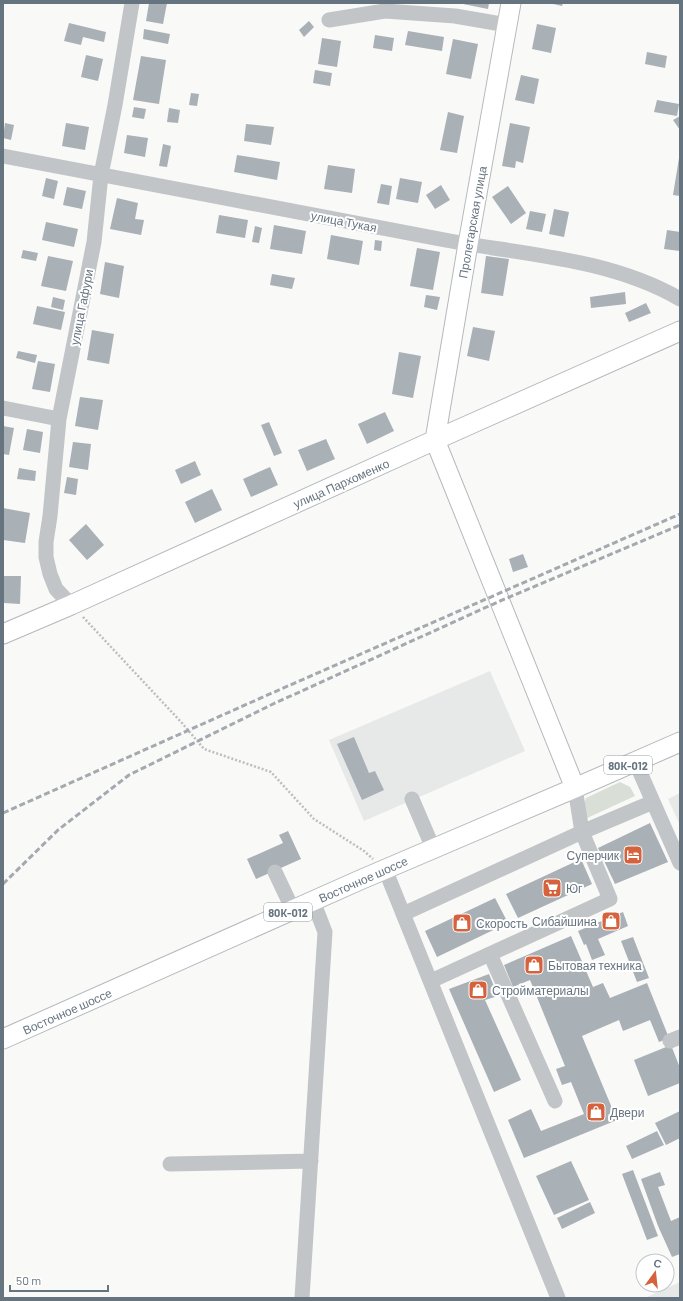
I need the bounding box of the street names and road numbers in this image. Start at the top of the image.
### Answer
street label: Пролетарская улица [455,164,490,279]
street label: улица Тукая [310,208,378,235]
street label: улица Гафури [67,268,96,346]
street label: улица Пархоменко [291,455,392,511]
road number: 80К-012 [604,756,652,774]
street label: Восточное шоссе [316,853,410,905]
road number: 80К-012 [264,903,312,921]
street label: Восточное шоссе [20,985,114,1037]

